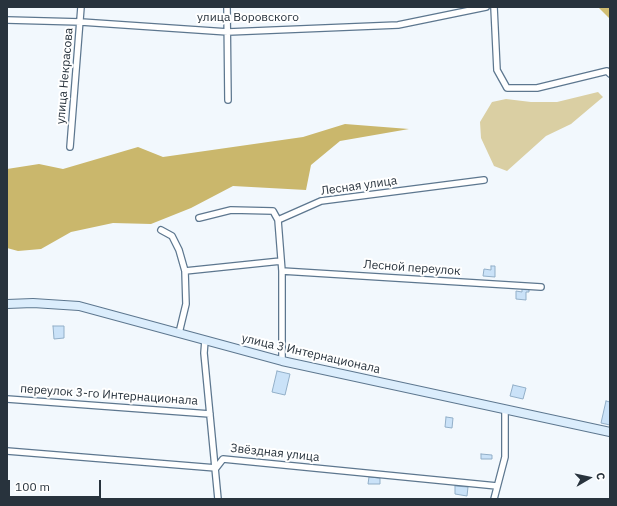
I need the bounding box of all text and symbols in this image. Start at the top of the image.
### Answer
street label: улица Воровского [197,11,299,25]
street label: улица Некрасова [54,27,76,125]
street label: Лесная улица [320,174,398,198]
street label: Лесной переулок [363,257,461,279]
street label: улица 3 Интернационала [240,331,382,377]
street label: переулок 3-го Интернационала [20,382,198,408]
street label: Звёздная улица [230,441,320,465]
north arrow [569,458,609,498]
text: С [593,471,608,481]
scale bar [10,472,103,498]
text: 100 m [15,479,50,494]

